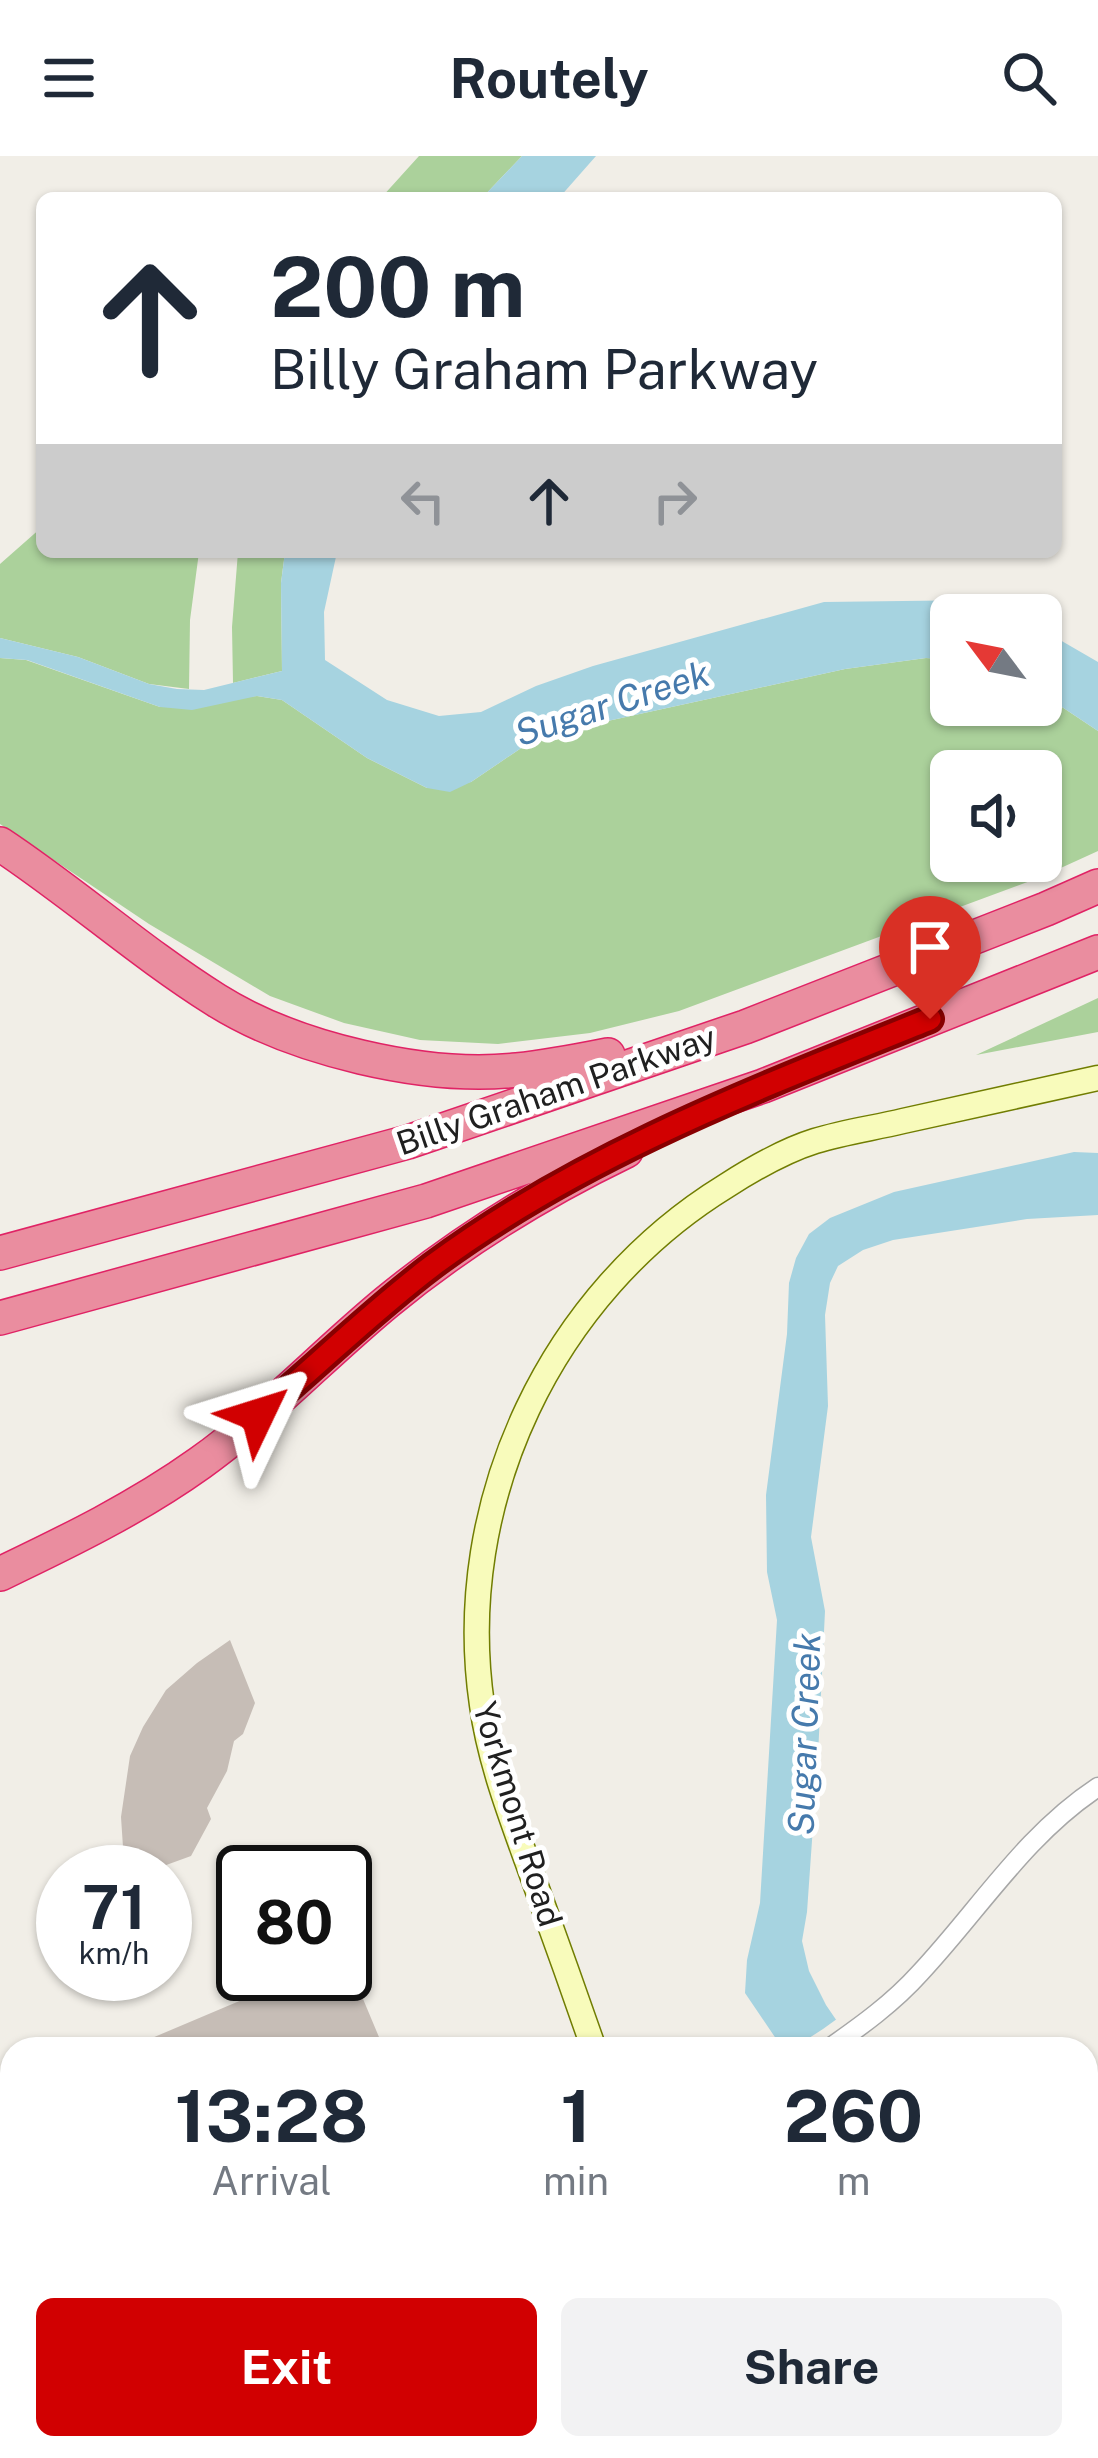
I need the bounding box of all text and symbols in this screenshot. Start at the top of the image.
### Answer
icon: menu [36,45,102,111]
icon: search [996,45,1062,111]
text: Routely [449,47,649,110]
text: 200 m [270,237,526,336]
icon: ahead [72,240,228,396]
text: Billy Graham Parkway [270,338,818,401]
icon: left [390,468,456,534]
icon: ahead [516,468,582,534]
icon: right [642,468,708,534]
north arrow [930,594,1062,726]
map controls [930,594,1062,882]
water label: Sugar Creek [509,652,715,754]
button: sound [930,750,1062,882]
pin [879,896,981,1019]
icon: arrive [897,914,963,980]
street label: Billy Graham Parkway [391,1018,721,1162]
position arrow [195,1352,321,1478]
water label: Sugar Creek [779,1632,829,1836]
street label: Yorkmont Road [466,1697,570,1931]
speed limit sign: 80 [216,1845,372,2001]
text: 71 [82,1872,146,1943]
text: km/h [79,1935,149,1971]
text: 13:28 [175,2074,368,2158]
text: 1 [561,2074,591,2158]
text: 260 [784,2074,923,2158]
text: Arrival [211,2158,332,2204]
text: min [543,2158,609,2204]
text: m [837,2158,870,2204]
button: Exit [36,2298,537,2436]
button: Share [561,2298,1062,2436]

